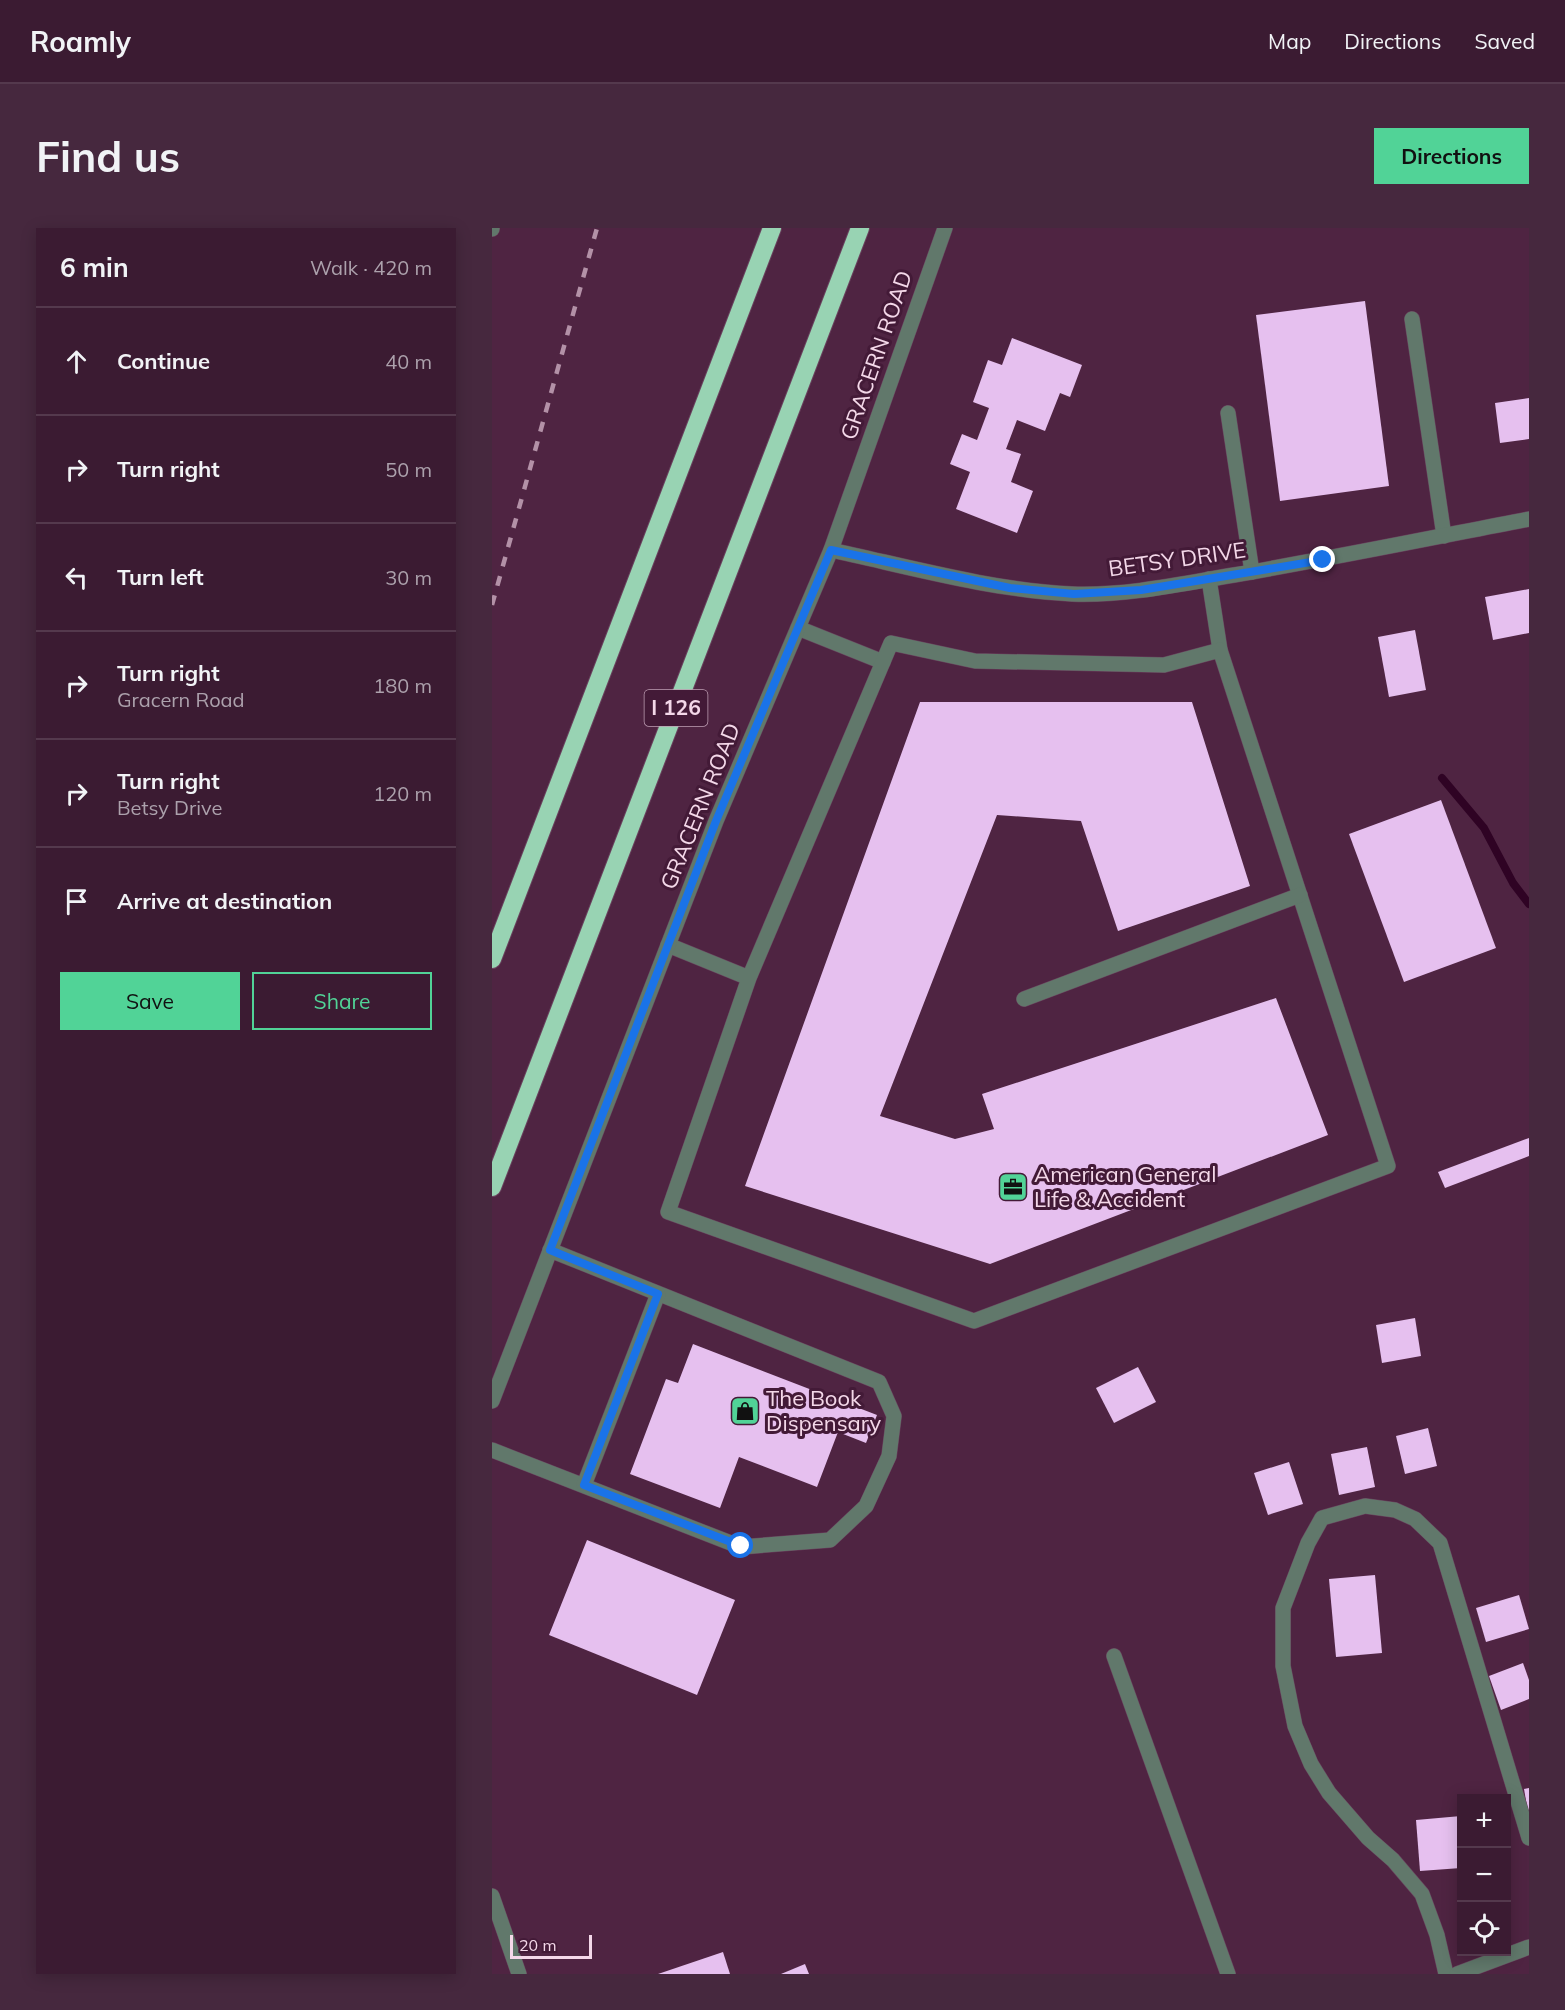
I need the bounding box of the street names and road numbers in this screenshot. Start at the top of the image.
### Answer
street label: GRACERN ROAD [834,267,918,443]
street label: BETSY DRIVE [1106,536,1248,582]
road number: I 126 [644,690,708,726]
street label: GRACERN ROAD [654,719,746,893]

